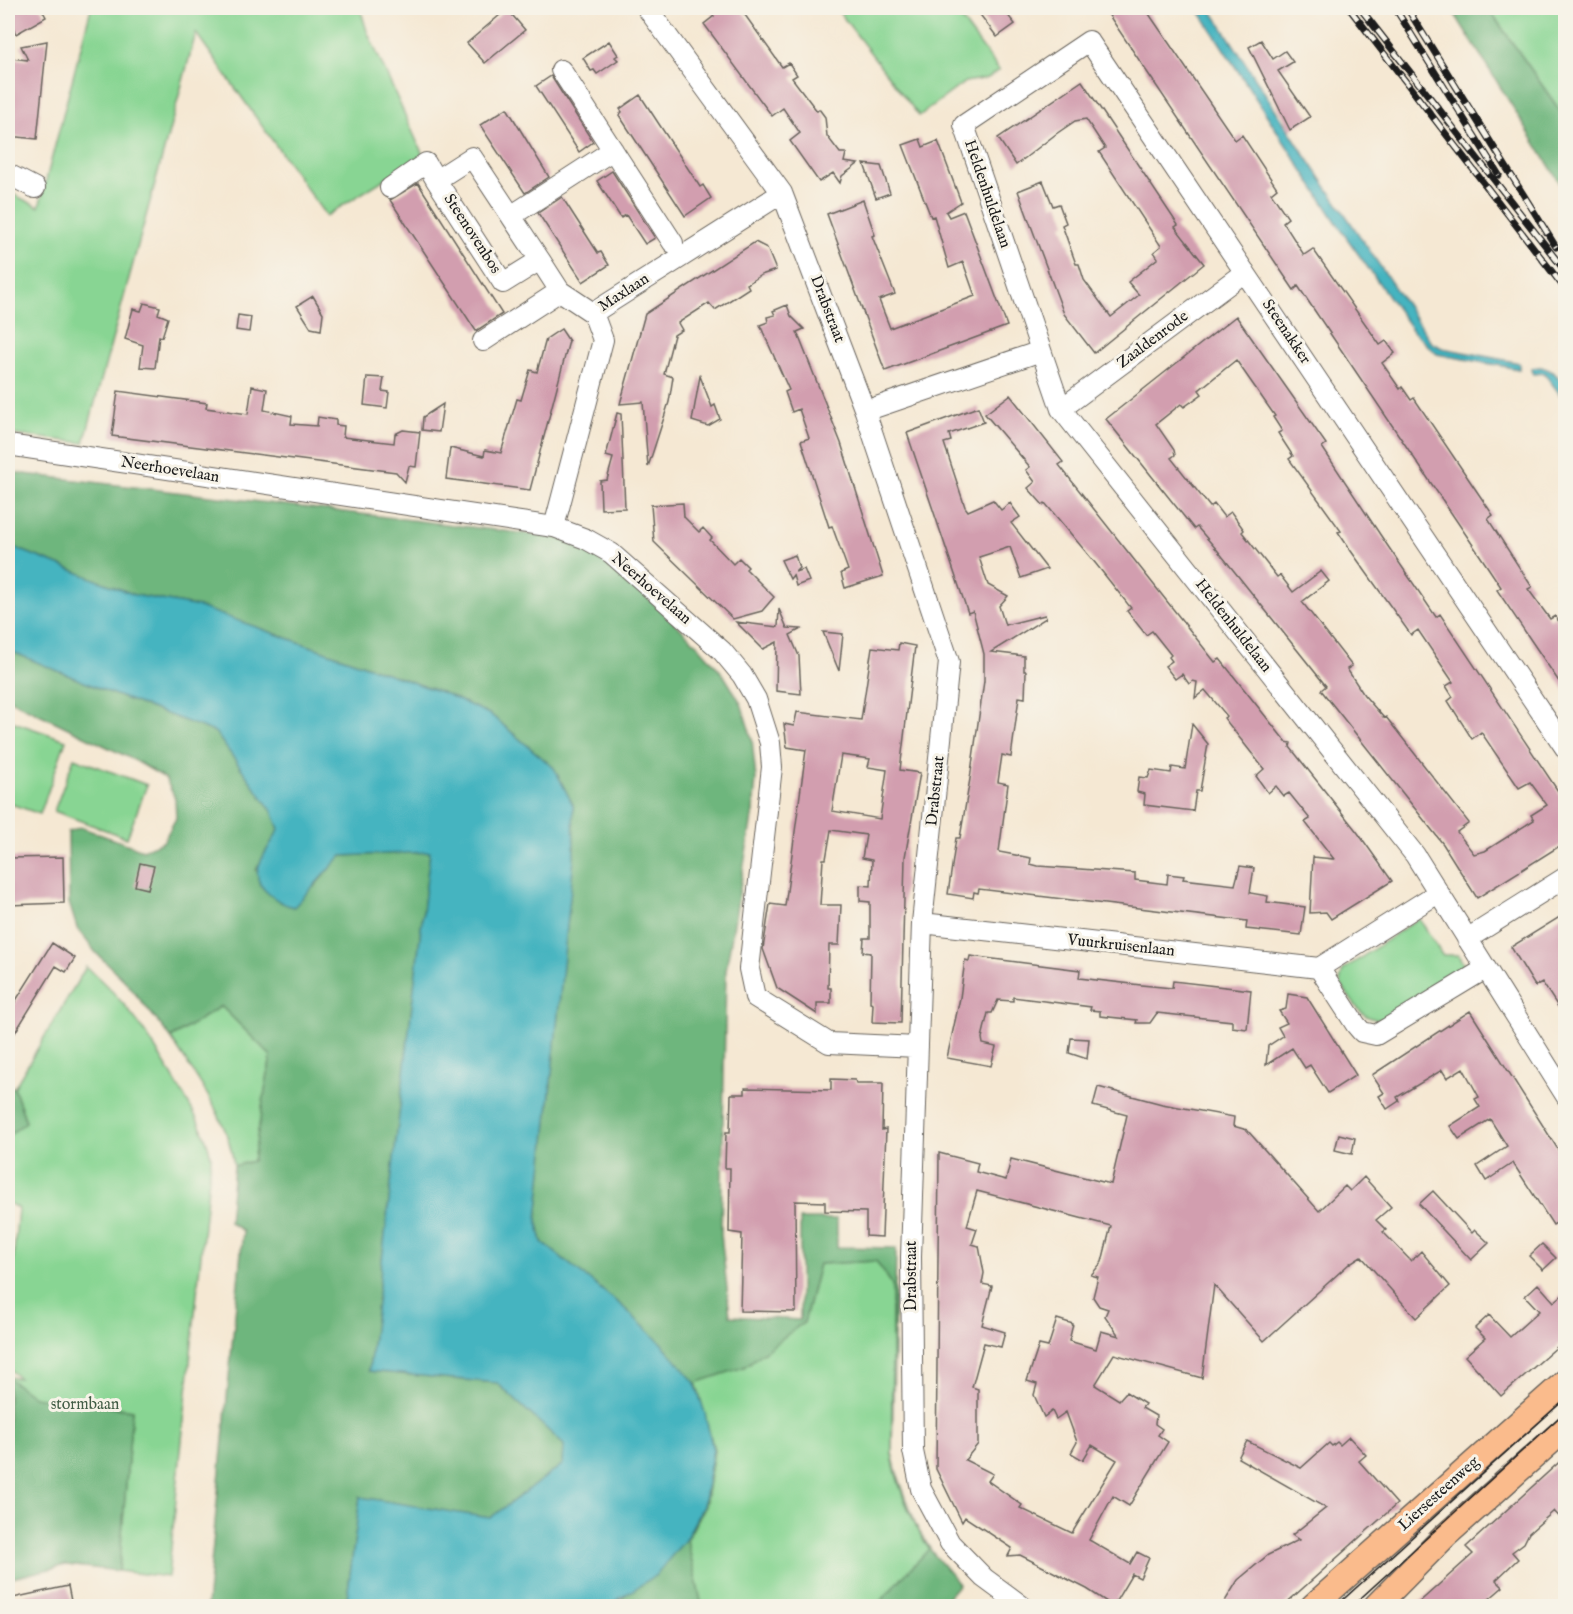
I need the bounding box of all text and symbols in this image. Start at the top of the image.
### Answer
street label: Heldenhuldelaan [959,137,1015,251]
street label: Steenovenbos [439,190,505,278]
street label: Maxlaan [595,269,654,317]
street label: Drabstraat [805,273,849,346]
street label: Steenakker [1257,296,1315,368]
street label: Zaaldenrode [1113,307,1193,373]
street label: Neerhoevelaan [119,452,221,488]
street label: Neerhoevelaan [607,549,695,629]
street label: Heldenhuldelaan [1190,575,1276,677]
street label: Drabstraat [922,754,950,827]
street label: Vuurkruisenlaan [1065,930,1176,962]
street label: Drabstraat [902,1240,922,1311]
park label: stormbaan [51,1395,120,1415]
street label: Liersesteenweg [1394,1452,1484,1536]

